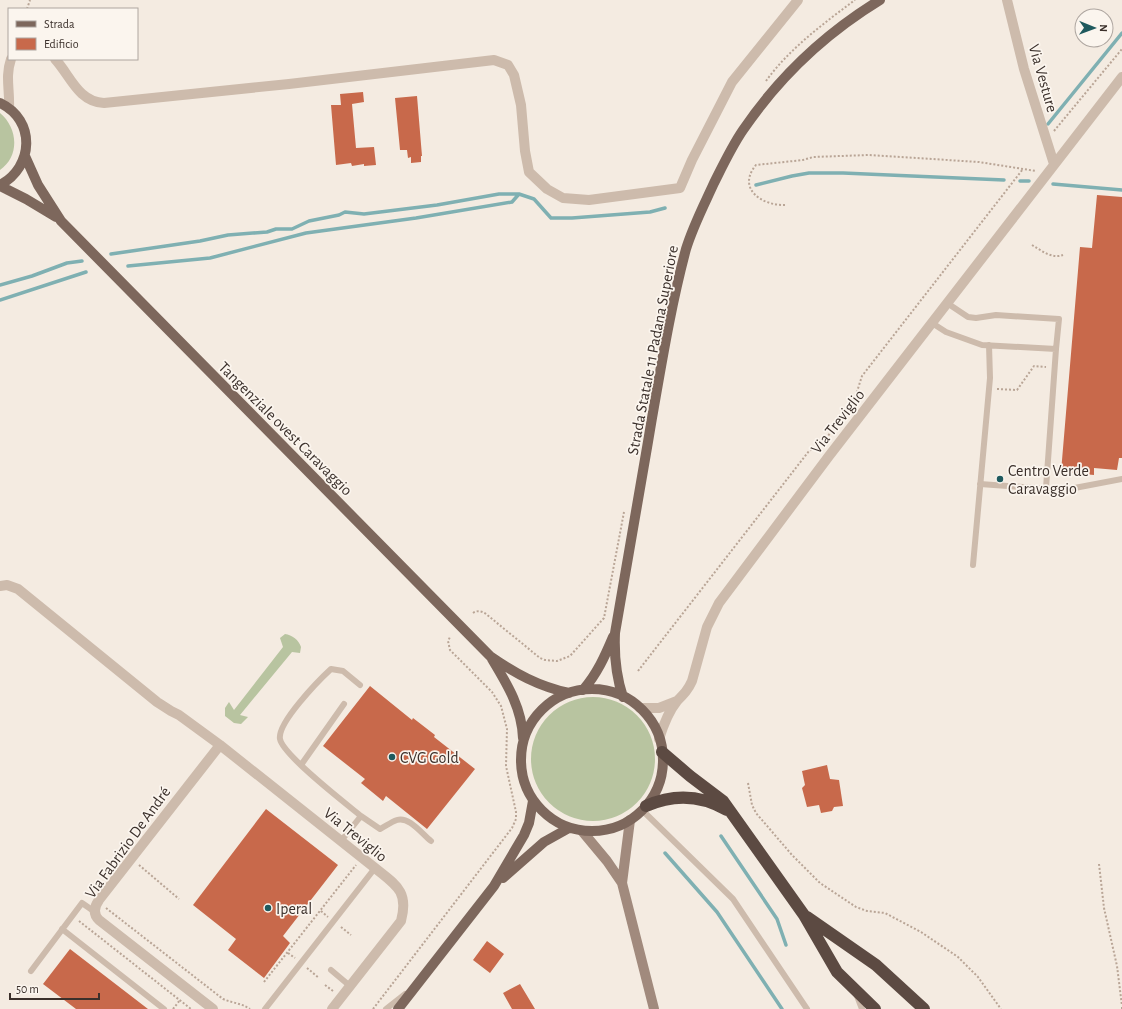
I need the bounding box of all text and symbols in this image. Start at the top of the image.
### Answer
legend [8,8,138,60]
north arrow [1074,8,1114,48]
text: Strada [44,18,75,30]
text: N [1098,24,1109,32]
text: Edificio [44,38,79,50]
street label: Via Vesture [1026,42,1060,114]
street label: Strada Statale 11 Padana Superiore [625,244,681,456]
street label: Tangenziale ovest Caravaggio [215,359,355,499]
street label: Via Treviglio [808,386,868,457]
place label: Centro Verde Caravaggio [1008,463,1089,497]
marker: Centro Verde Caravaggio [995,474,1005,484]
place label: CVG Gold [400,750,459,766]
marker: CVG Gold [387,752,397,762]
street label: Via Fabrizio De André [82,784,173,901]
street label: Via Treviglio [321,805,390,865]
place label: Iperal [276,901,312,917]
marker: Iperal [263,903,273,913]
scale bar [10,975,99,1001]
text: 50 m [16,983,39,995]

